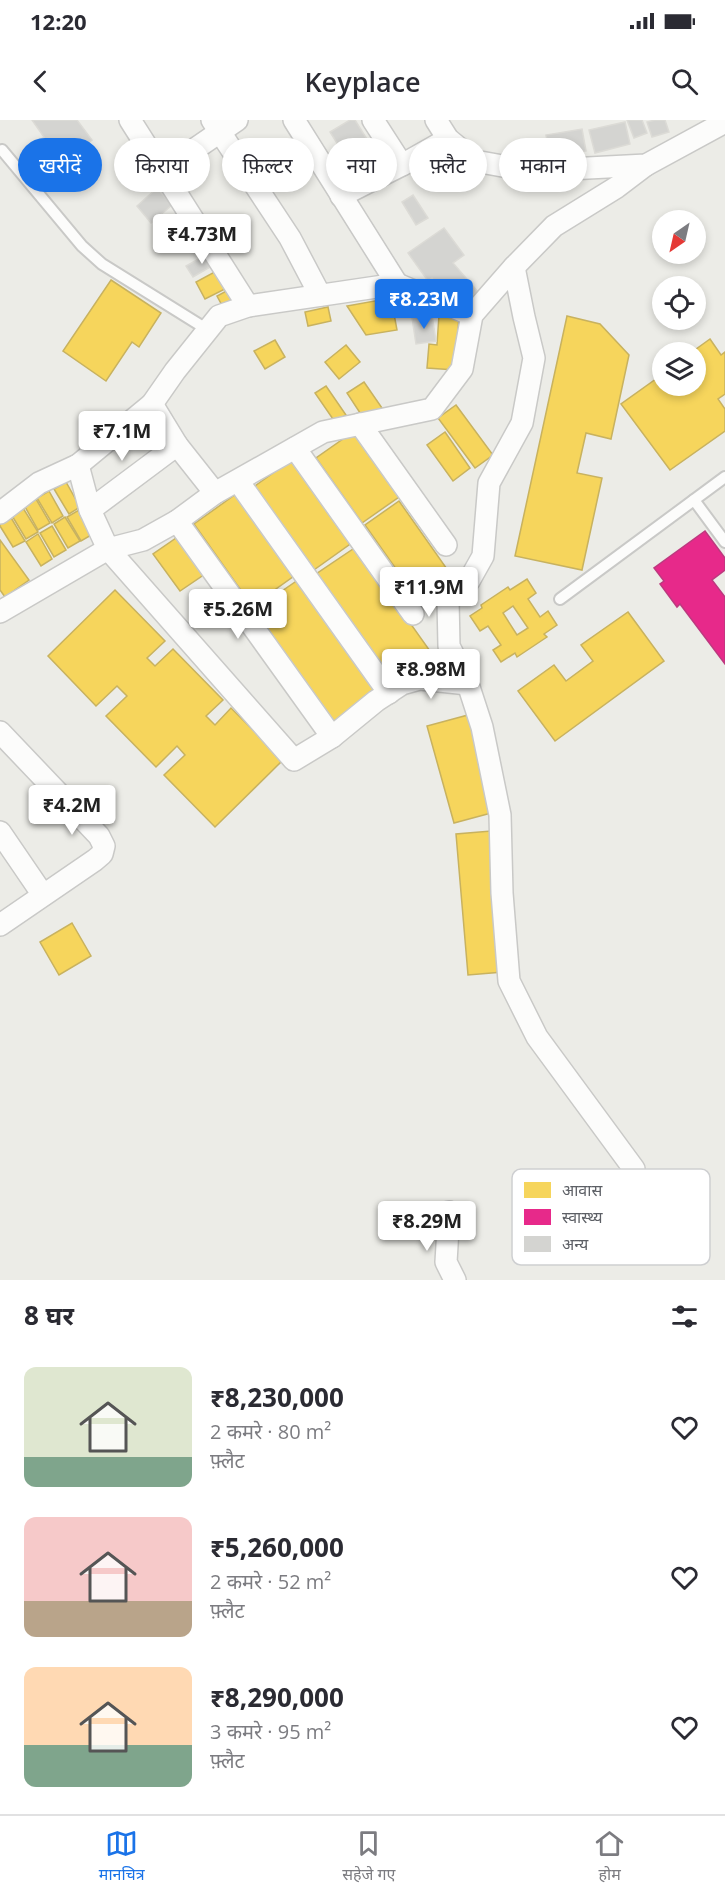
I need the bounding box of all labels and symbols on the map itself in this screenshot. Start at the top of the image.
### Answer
north arrow [652,210,706,264]
pin: ₹4.73M [153,214,251,265]
pin: ₹8.23M [375,279,473,330]
pin: ₹7.1M [80,411,164,462]
pin: ₹11.9M [380,567,478,618]
pin: ₹5.26M [189,589,287,640]
pin: ₹8.98M [382,649,480,700]
pin: ₹4.2M [30,785,114,836]
legend [512,1169,710,1265]
text: आवास [562,1179,603,1201]
pin: ₹8.29M [378,1201,476,1252]
text: स्वास्थ्य [562,1206,603,1228]
text: अन्य [562,1233,589,1255]

